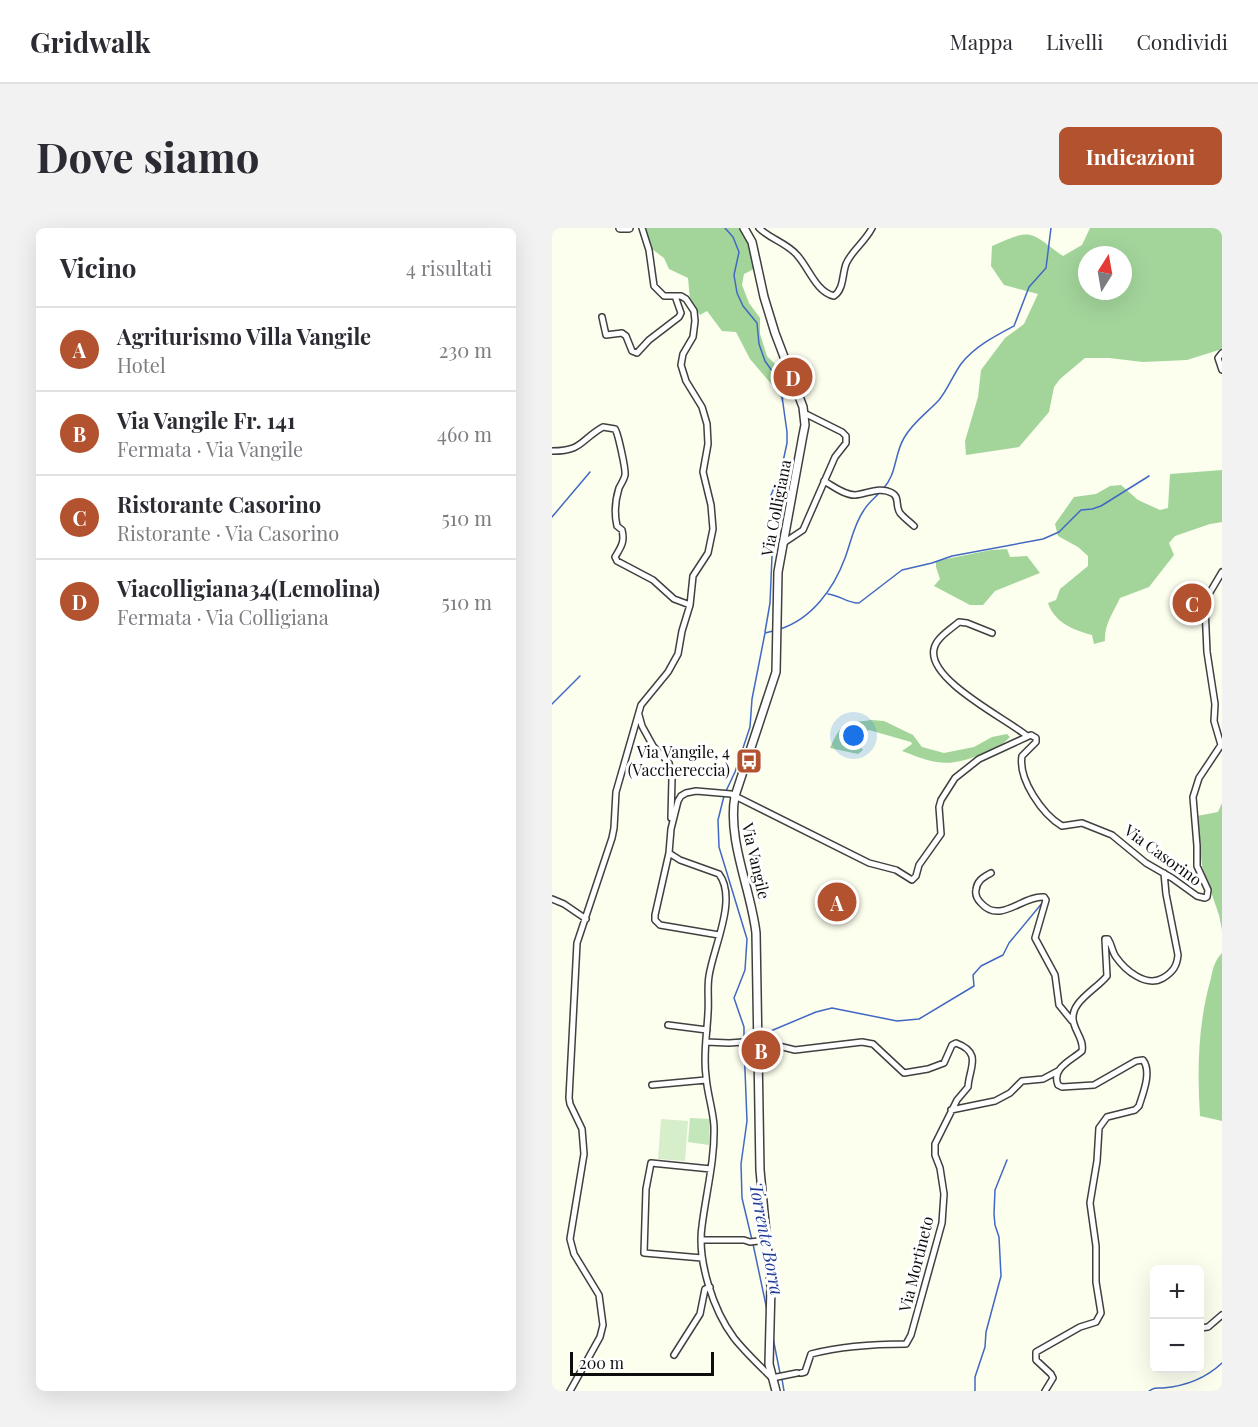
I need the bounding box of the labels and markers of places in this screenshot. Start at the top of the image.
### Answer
pin: D [774,354,812,400]
pin: C [1172,580,1212,626]
place label: Via Vangile, 4 (Vacchereccia) [628,741,730,780]
bus stop icon: Via Vangile, 4 (Vacchereccia) [734,746,764,776]
pin: A [818,880,856,924]
pin: B [742,1028,780,1072]

